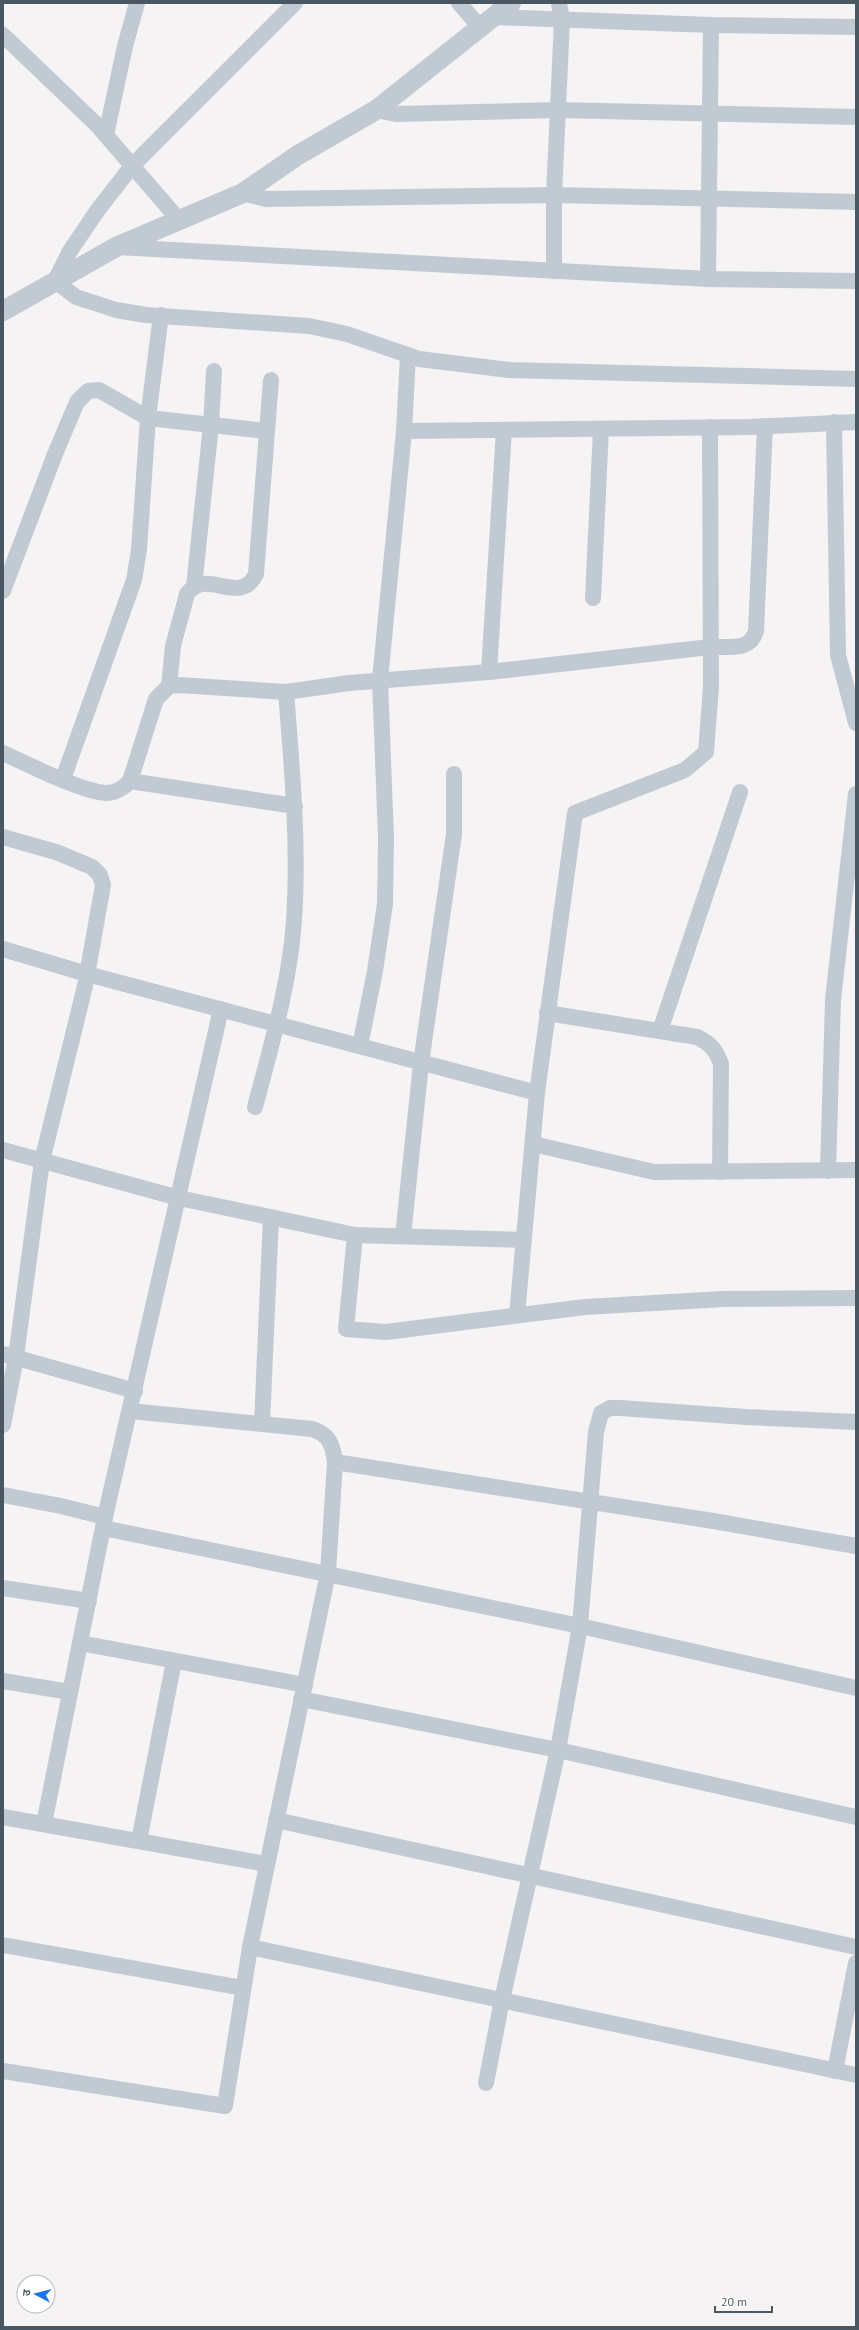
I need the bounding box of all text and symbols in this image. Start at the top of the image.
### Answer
north arrow [16,2274,56,2314]
text: उ [19,2288,33,2297]
scale bar [715,2288,772,2314]
text: 20 m [721,2294,747,2309]

